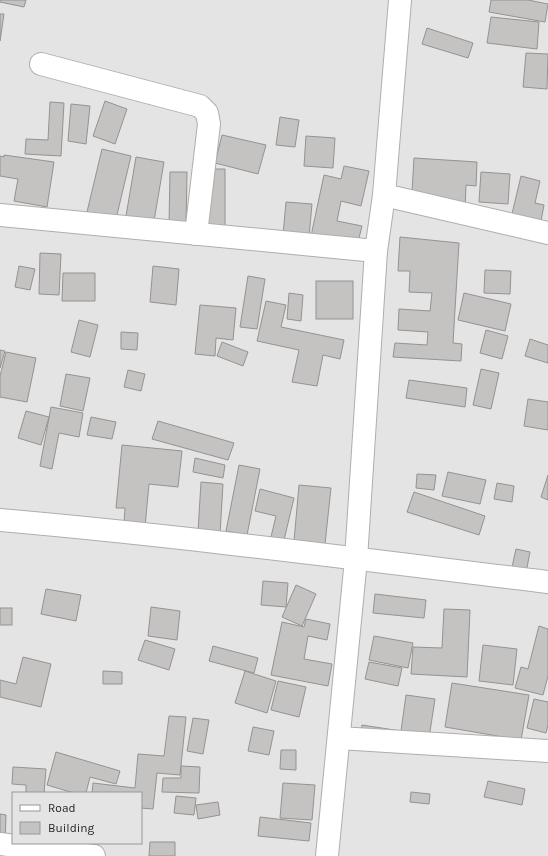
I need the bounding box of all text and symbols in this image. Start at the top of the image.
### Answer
legend [12,792,142,844]
text: Road [48,801,76,815]
text: Building [48,821,95,835]

